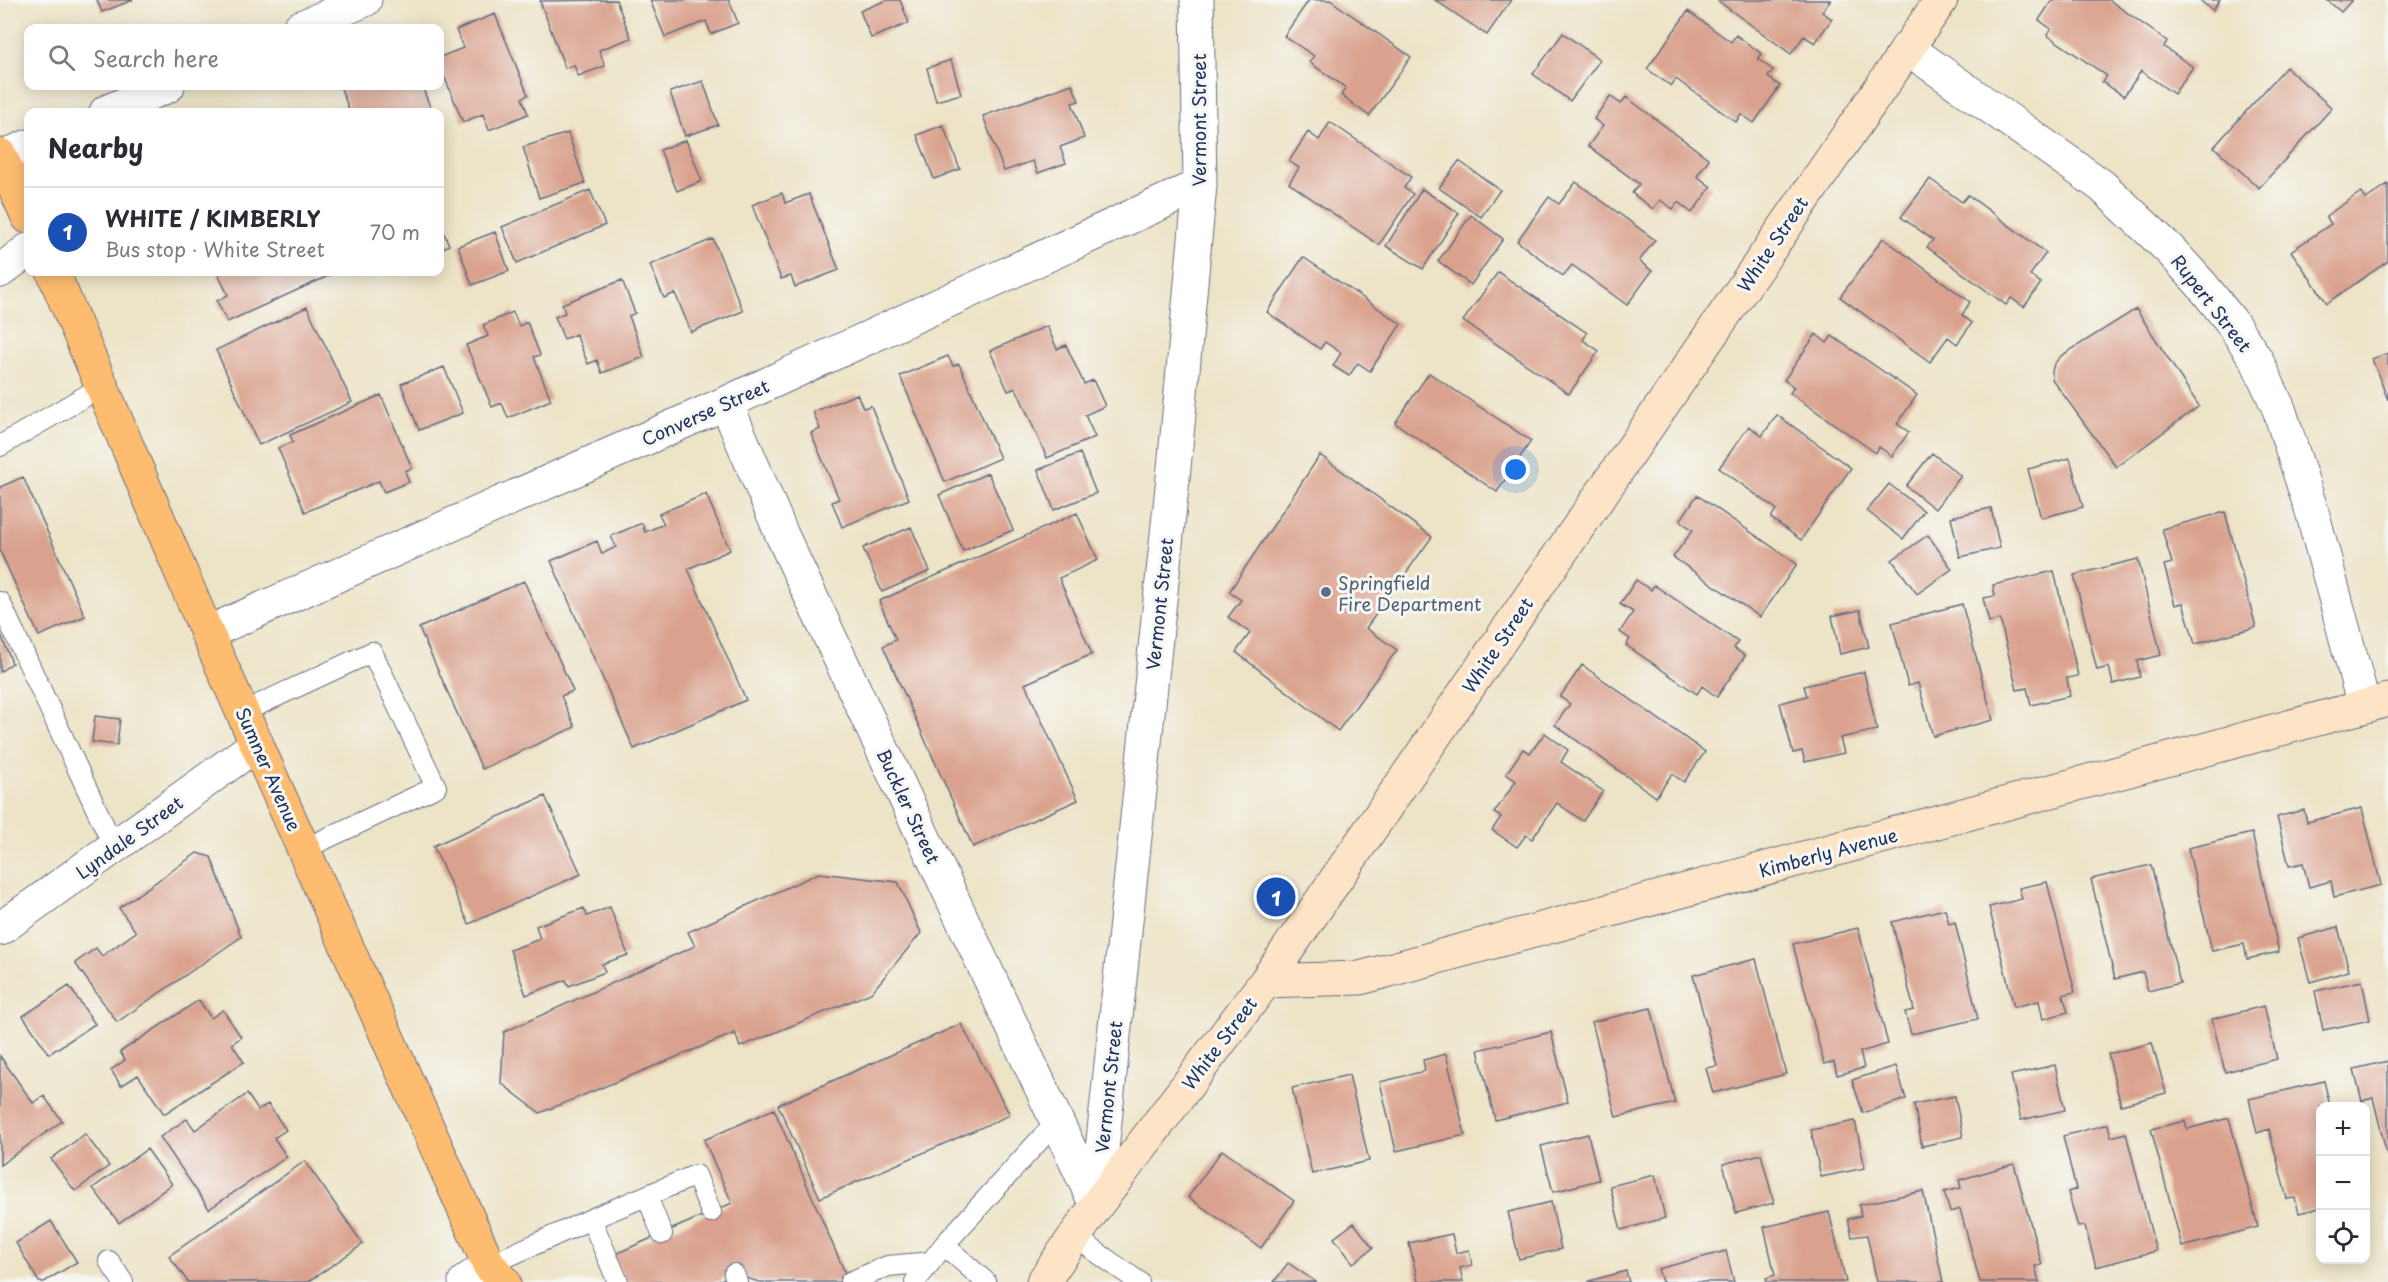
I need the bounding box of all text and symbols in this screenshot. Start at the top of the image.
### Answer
search box [24,24,444,90]
icon: search [45,41,78,74]
text: Search here [93,41,219,74]
street label: Vermont Street [1185,54,1212,186]
text: Nearby [48,128,143,167]
street label: White Street [1730,191,1814,297]
text: WHITE / KIMBERLY [105,201,320,234]
text: 1 [63,217,72,247]
text: 70 m [370,217,420,247]
text: Bus stop · White Street [105,234,325,264]
street label: Rupert Street [2165,249,2259,357]
street label: Converse Street [637,372,773,452]
your location [1501,455,1530,484]
street label: Vermont Street [1139,536,1179,672]
place label: Springfield Fire Department [1338,569,1481,617]
marker: Springfield Fire Department [1319,585,1333,599]
street label: White Street [1455,592,1539,698]
street label: Sumner Avenue [230,703,308,835]
street label: Buckler Street [871,744,947,868]
street label: Lyndale Street [70,789,188,885]
street label: Kimberly Avenue [1756,821,1900,883]
pin: 1 [1256,874,1296,920]
street label: White Street [1175,991,1263,1095]
street label: Vermont Street [1088,1019,1128,1155]
map controls [2316,1102,2370,1264]
button: + [2316,1102,2370,1156]
button: − [2316,1156,2370,1210]
button: locate [2316,1210,2370,1264]

